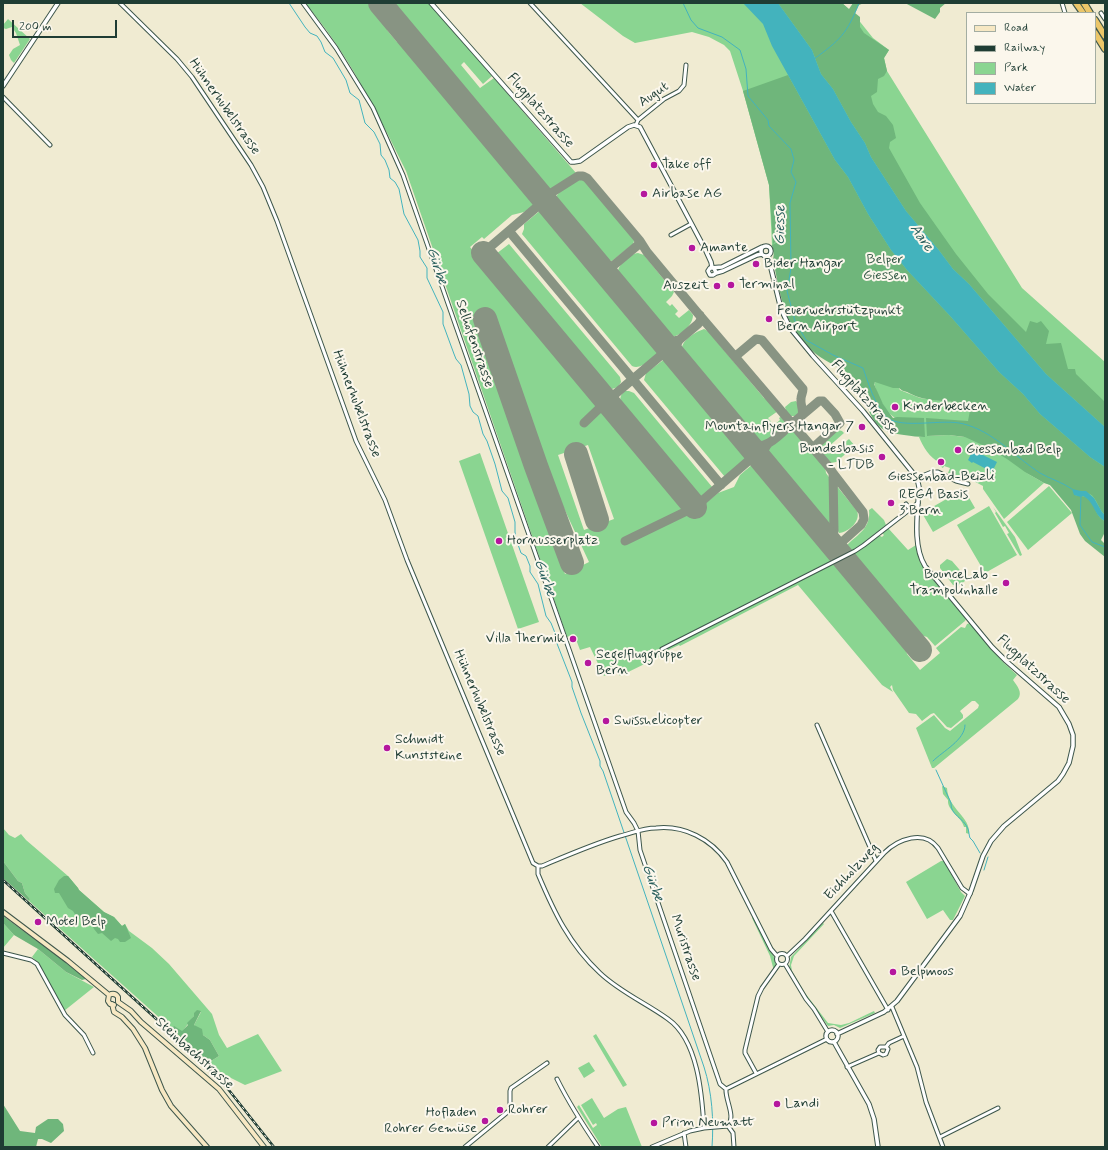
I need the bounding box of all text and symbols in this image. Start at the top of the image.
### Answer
scale bar [14,12,119,38]
legend [966,12,1096,104]
text: 200 m [19,19,52,35]
text: Road [1004,20,1028,36]
text: Railway [1004,40,1045,56]
street label: Hühnerhubelstrasse [185,56,263,158]
text: Park [1004,60,1028,76]
street label: Flugplatzstrasse [503,70,577,152]
street label: Augut [636,79,672,111]
text: Water [1004,80,1036,96]
place label: Take off [662,157,711,173]
marker: Take off [649,160,659,170]
place label: Airbase AG [652,186,722,202]
marker: Airbase AG [639,189,649,199]
water label: Giesse [772,205,790,245]
water label: Aare [905,221,937,255]
place label: Amante [700,240,748,256]
marker: Amante [687,243,697,253]
water label: Gürbe [422,245,450,287]
park label: Belper Giessen [863,252,907,284]
place label: Bider Hangar [764,256,843,272]
marker: Bider Hangar [751,259,761,269]
place label: Terminal [739,277,795,293]
place label: Auszeit [663,278,709,294]
marker: Terminal [726,280,736,290]
marker: Auszeit [712,281,722,291]
street label: Selhofenstrasse [451,298,497,390]
place label: Feuerwehrstützpunkt Bern Airport [777,303,902,336]
marker: Feuerwehrstützpunkt Bern Airport [764,314,774,324]
street label: Hühnerhubelstrasse [328,348,384,460]
street label: Flugplatzstrasse [827,357,901,439]
place label: Kinderbecken [903,399,988,415]
marker: Kinderbecken [890,402,900,412]
place label: Mountainflyers Hangar 7 [705,419,854,435]
marker: Mountainflyers Hangar 7 [857,422,867,432]
place label: Bundesbasis - LTDB [799,441,874,474]
place label: Giessenbad Belp [966,442,1061,458]
marker: Giessenbad Belp [953,445,963,455]
marker: Bundesbasis - LTDB [877,452,887,462]
marker: Giessenbad-Beizli [936,457,946,467]
place label: Giessenbad-Beizli [888,469,994,485]
place label: REGA Basis 3 Bern [899,487,968,520]
marker: REGA Basis 3 Bern [886,498,896,508]
place label: Hornusserplatz [507,533,598,549]
marker: Hornusserplatz [494,536,504,546]
water label: Gürbe [529,557,559,599]
place label: BounceLab - Trampolinhalle [909,567,998,600]
marker: BounceLab - Trampolinhalle [1001,578,1011,588]
place label: Villa Thermik [486,631,565,647]
street label: Flugplatzstrasse [993,632,1073,708]
marker: Villa Thermik [568,634,578,644]
street label: Hühnerhubelstrasse [449,647,509,759]
place label: Segelfluggruppe Bern [596,647,683,680]
marker: Segelfluggruppe Bern [583,658,593,668]
place label: Swisshelicopter [614,713,703,729]
marker: Swisshelicopter [601,716,611,726]
place label: Schmidt Kunststeine [395,732,462,764]
marker: Schmidt Kunststeine [382,743,392,753]
street label: Eichholzweg [821,840,883,904]
water label: Gürbe [637,862,667,904]
street label: Muristrasse [666,913,704,983]
place label: Motel Belp [46,914,106,930]
marker: Motel Belp [33,917,43,927]
place label: Belpmoos [901,964,954,980]
marker: Belpmoos [888,967,898,977]
street label: Steinbachstrasse [151,1014,237,1094]
place label: Landi [785,1096,819,1112]
marker: Landi [772,1099,782,1109]
place label: Rohrer [508,1102,548,1118]
place label: Hofladen Rohrer Gemüse [384,1105,477,1138]
marker: Rohrer [495,1105,505,1115]
place label: Prim Neumatt [662,1115,755,1131]
marker: Hofladen Rohrer Gemüse [480,1116,490,1126]
marker: Prim Neumatt [649,1118,659,1128]

